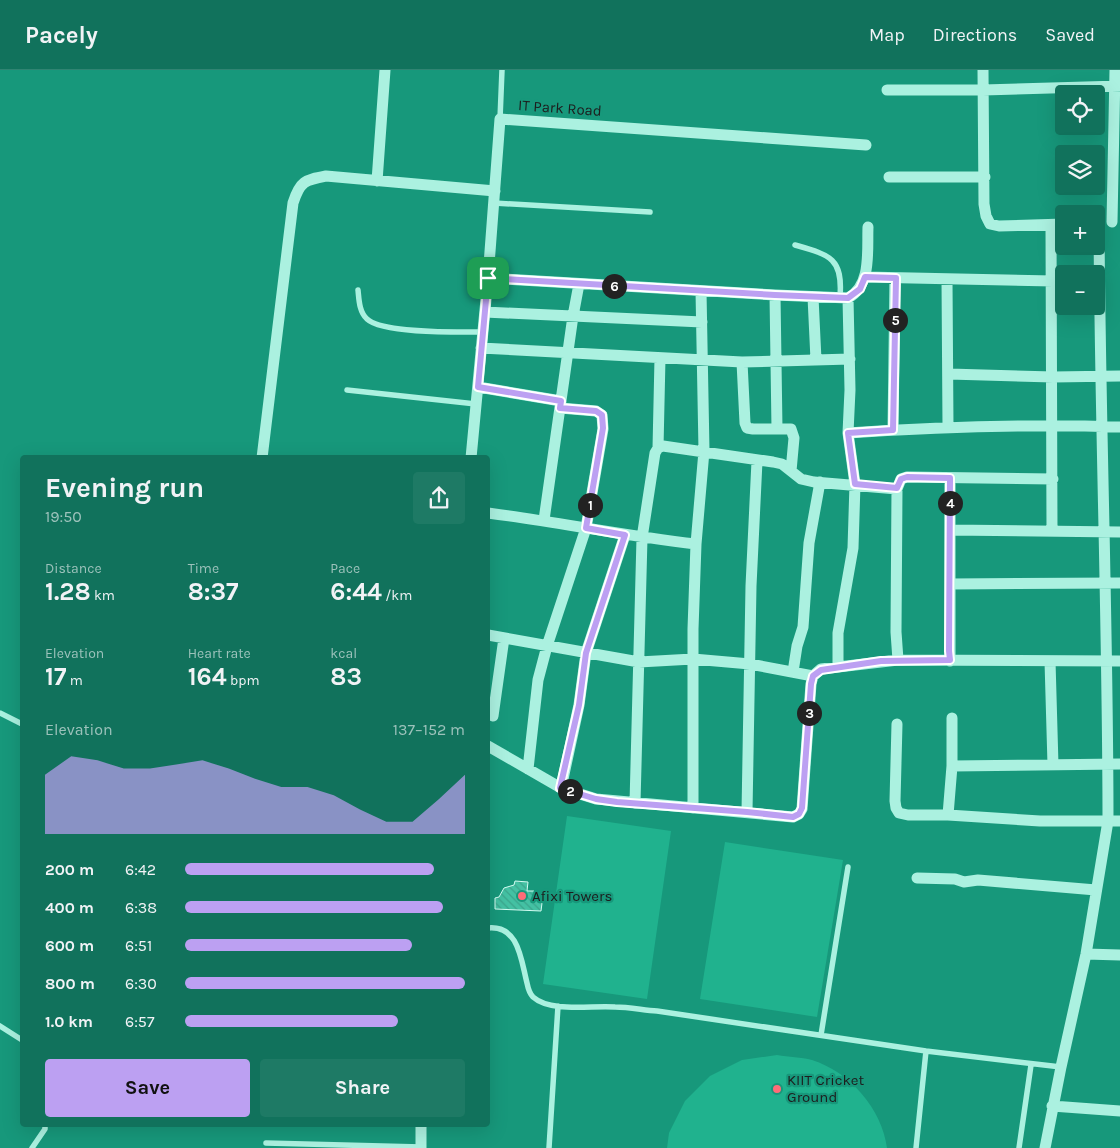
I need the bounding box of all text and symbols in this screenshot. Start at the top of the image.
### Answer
text: Pacely [25,21,98,49]
text: Map [869,24,905,46]
text: Directions [933,24,1017,46]
text: Saved [1045,24,1095,46]
map controls [1055,85,1105,315]
button: locate [1055,85,1105,135]
street label: IT Park Road [518,96,602,120]
button: layers [1055,145,1105,195]
button: + [1055,205,1105,255]
pin [467,257,509,299]
icon: arrive [474,264,502,292]
button: − [1055,265,1105,315]
pin: 6 [602,274,626,298]
text: 6 [610,278,619,295]
pin: 5 [882,308,908,332]
text: 5 [891,312,900,329]
text: Evening run [45,471,204,504]
button: share [413,472,465,524]
pin: 4 [938,490,962,516]
pin: 1 [578,492,602,518]
text: 4 [946,495,955,512]
text: 1 [588,497,593,514]
text: 19:50 [45,507,82,526]
text: Distance [45,560,102,577]
text: Time [188,560,219,577]
text: Pace [330,560,360,577]
text: 1.28 [45,577,91,606]
text: 8:37 [188,577,239,606]
text: 6:44 [330,577,382,606]
text: km [91,587,115,604]
text: /km [382,587,412,604]
text: Elevation [45,645,104,662]
text: Heart rate [188,645,251,662]
text: kcal [330,645,357,662]
text: 17 [45,662,66,691]
text: 164 [188,662,227,691]
text: 83 [330,662,362,691]
text: m [66,672,83,689]
text: bpm [227,672,260,689]
pin: 3 [796,700,822,726]
text: 3 [805,705,814,722]
text: Elevation [45,720,113,739]
text: 137–152 m [393,720,465,739]
pin: 2 [558,778,582,804]
text: 2 [566,783,575,800]
text: 200 m [45,860,94,879]
text: 6:42 [125,860,156,879]
place label: Afixi Towers [532,887,612,905]
marker: Afixi Towers [516,890,528,902]
text: 400 m [45,898,94,917]
text: 6:38 [125,898,157,917]
text: 600 m [45,936,94,955]
text: 6:51 [125,936,152,955]
text: 800 m [45,974,95,993]
text: 6:30 [125,974,157,993]
text: 1.0 km [45,1012,93,1031]
text: 6:57 [125,1012,154,1031]
button: Save [45,1059,250,1117]
button: Share [260,1059,465,1117]
place label: KIIT Cricket Ground [787,1071,865,1106]
marker: KIIT Cricket Ground [771,1083,783,1095]

